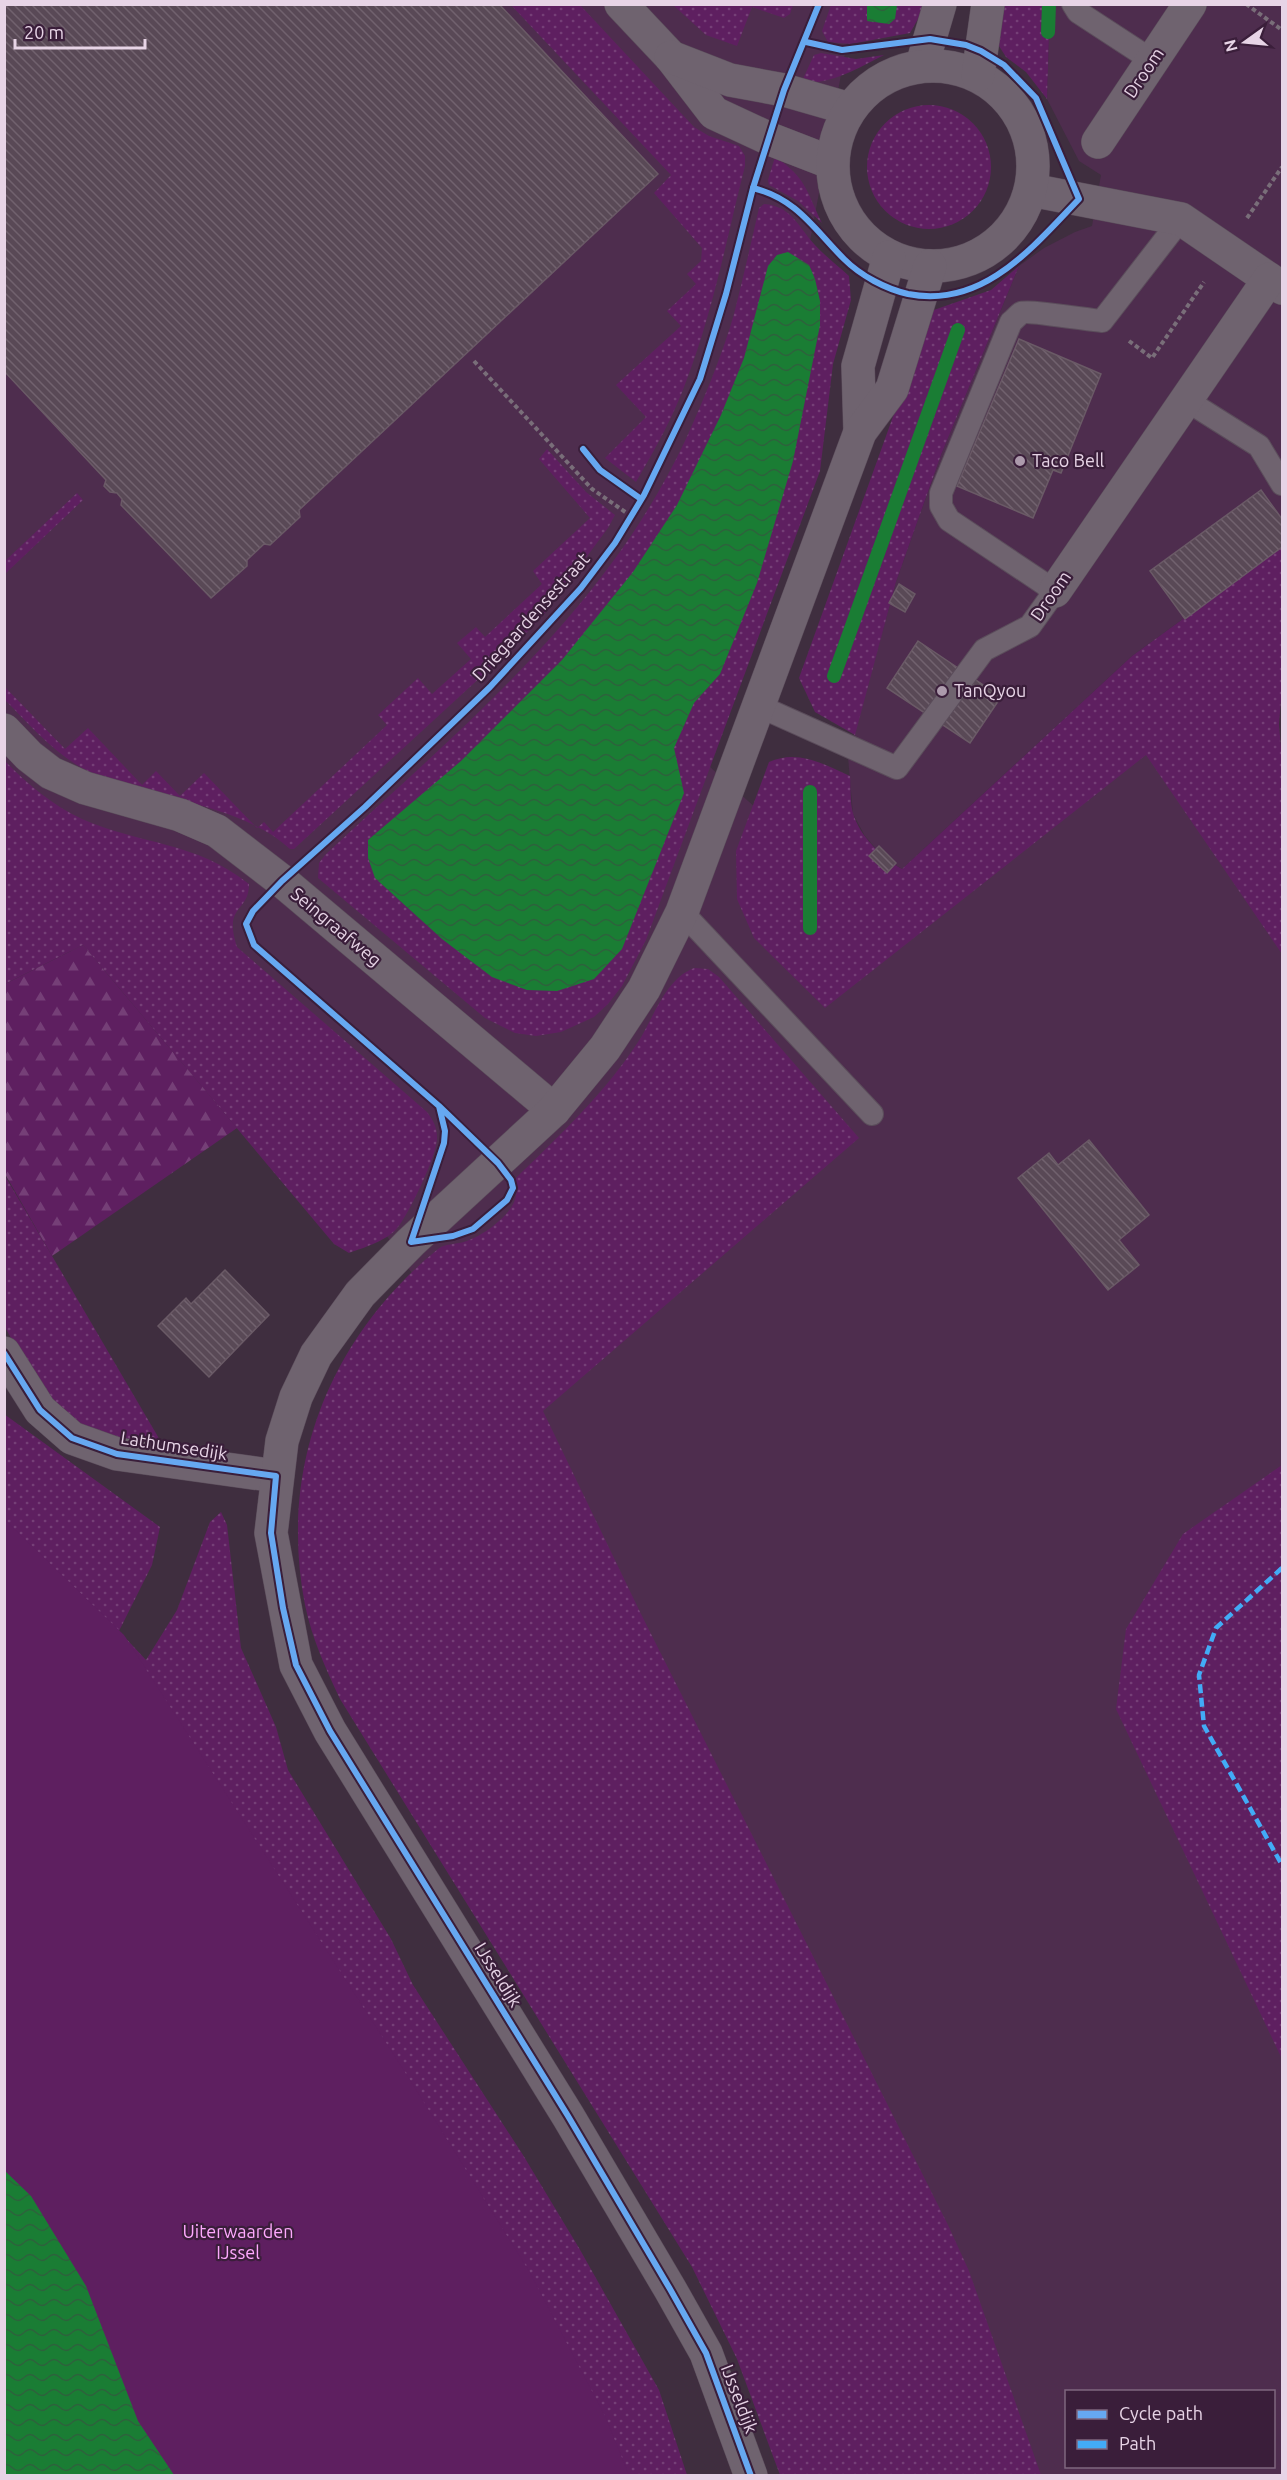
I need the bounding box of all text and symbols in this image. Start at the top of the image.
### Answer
scale bar [15,12,146,50]
north arrow [1215,12,1275,72]
text: 20 m [24,22,64,42]
text: N [1220,38,1241,54]
street label: Droom [1119,44,1167,101]
place label: Taco Bell [1032,450,1105,470]
marker: Taco Bell [1013,454,1027,468]
street label: Driegaardensestraat [468,548,593,684]
street label: Droom [1026,567,1074,624]
place label: TanQyou [954,680,1026,701]
marker: TanQyou [935,684,949,698]
street label: Seingraafweg [288,883,386,970]
street label: Lathumsedijk [119,1427,229,1463]
street label: IJsseldijk [471,1939,526,2010]
park label: Uiterwaarden IJssel [183,2221,293,2262]
street label: IJsseldijk [718,2361,762,2436]
legend [1065,2390,1275,2468]
text: Cycle path [1119,2403,1203,2423]
text: Path [1119,2433,1156,2453]

